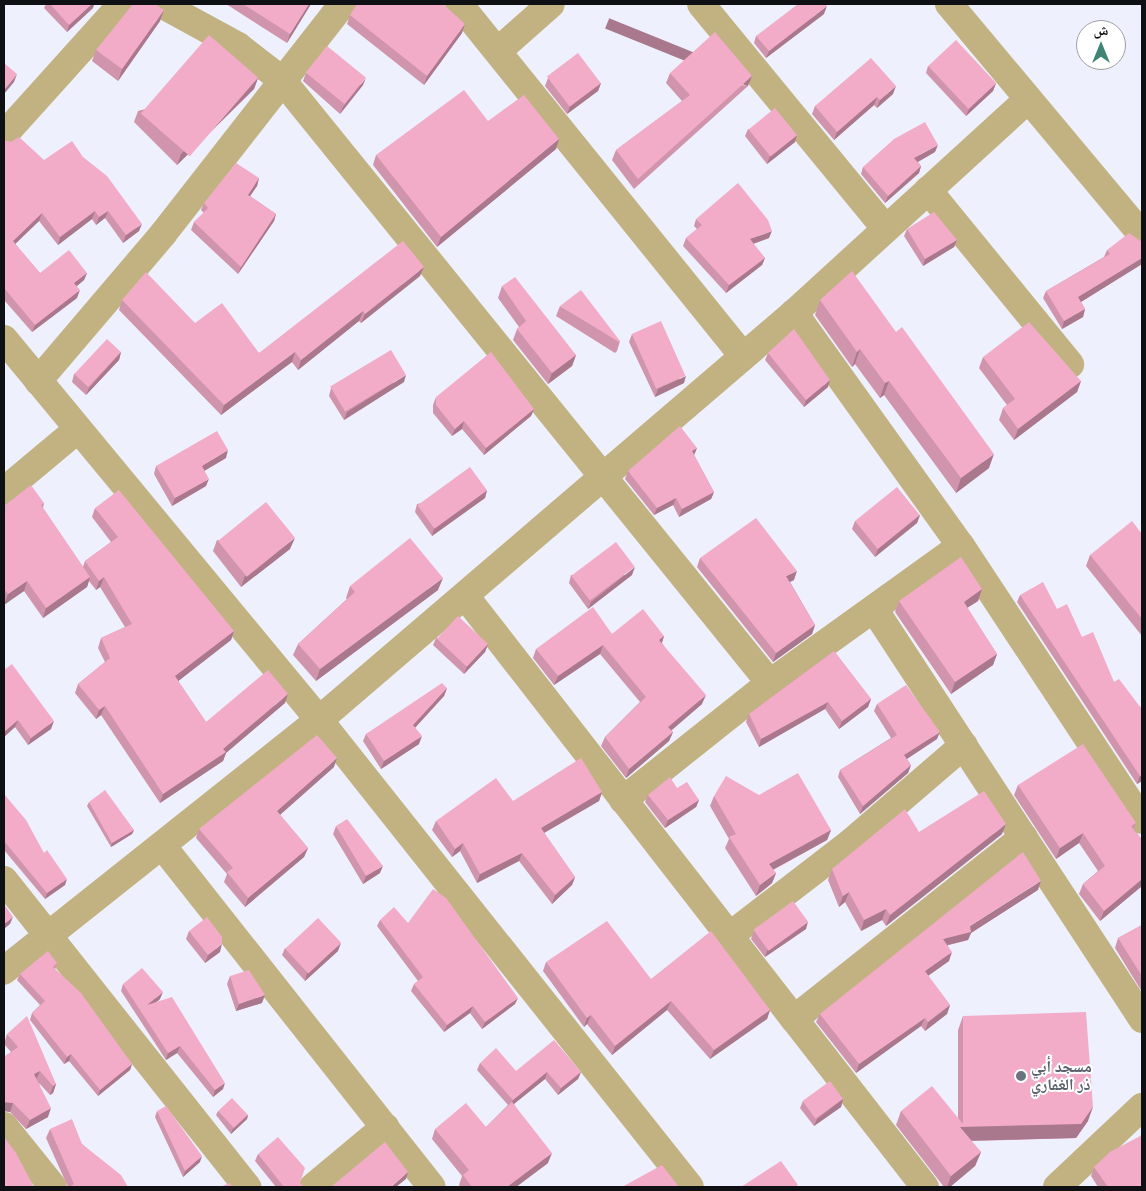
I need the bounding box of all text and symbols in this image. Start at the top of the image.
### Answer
north arrow [1076,20,1126,70]
text: ش [1094,22,1108,39]
place label: مسجد أبي ذر الغفاري [1031,1057,1092,1095]
marker: مسجد أبي ذر الغفاري [1015,1070,1027,1082]

